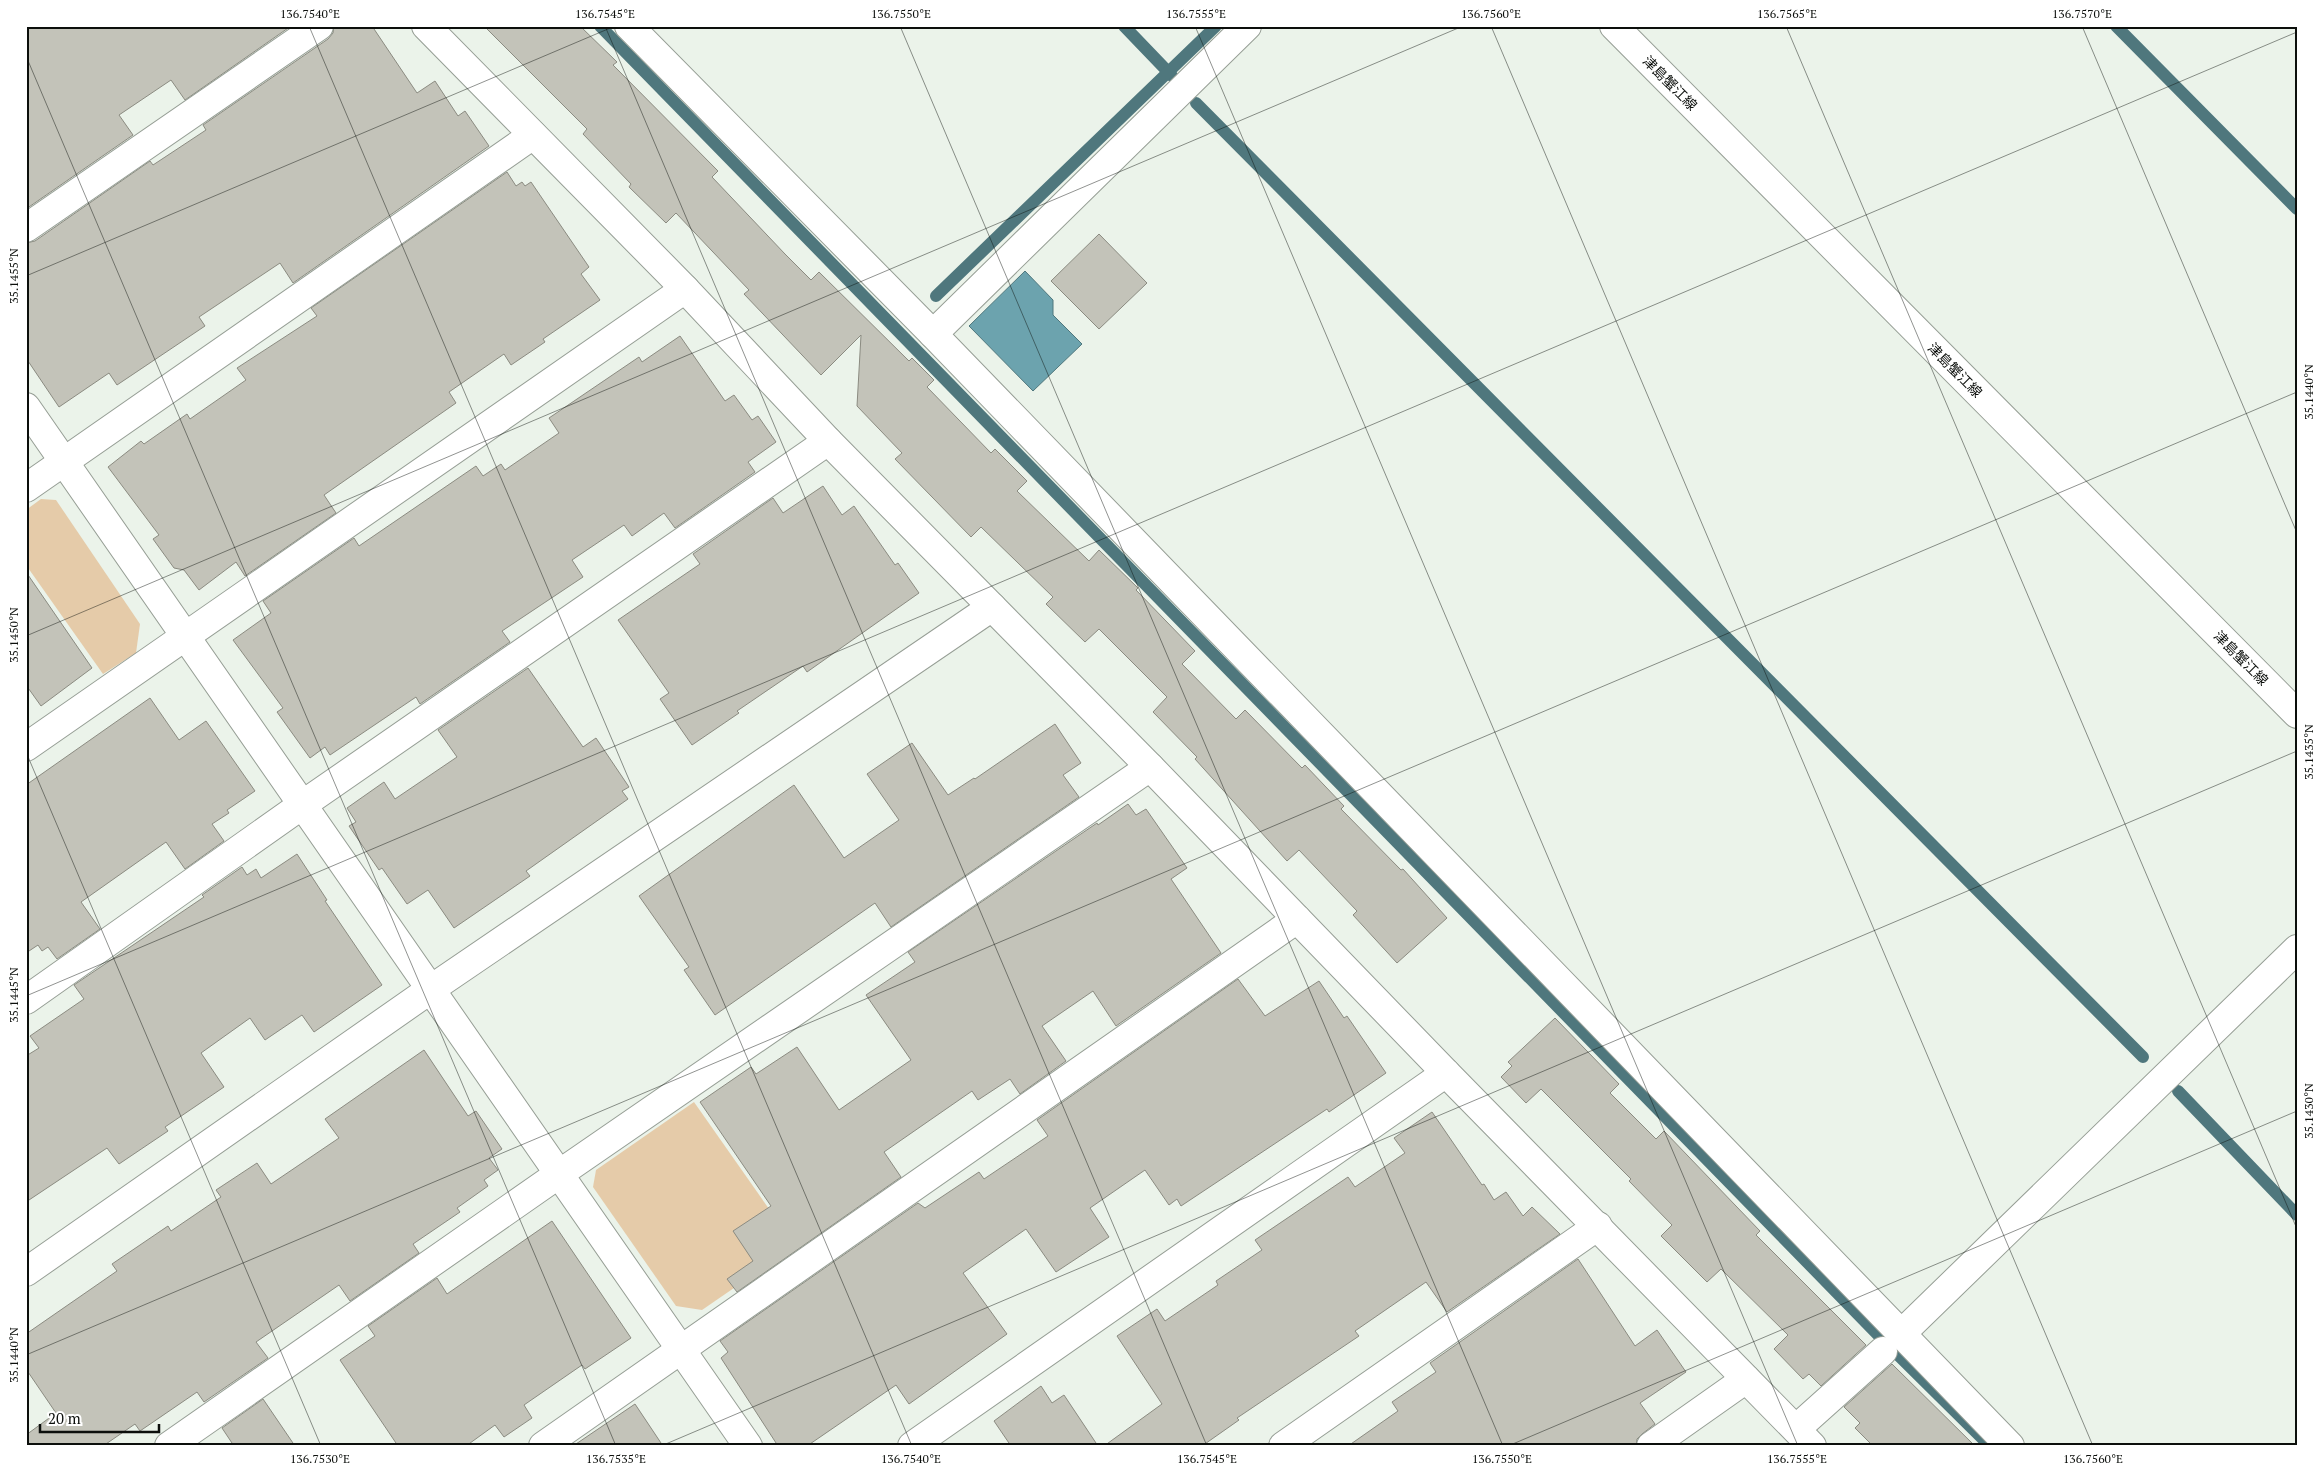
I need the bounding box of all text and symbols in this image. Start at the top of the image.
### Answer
text: 136.7540°E [280,6,340,21]
text: 136.7545°E [575,6,635,21]
text: 136.7550°E [871,6,931,21]
text: 136.7555°E [1166,6,1226,21]
text: 136.7560°E [1461,6,1521,21]
text: 136.7565°E [1757,6,1817,21]
text: 136.7570°E [2052,6,2112,21]
street label: 津島蟹江線 [1639,51,1702,114]
text: 35.1455°N [6,248,21,304]
street label: 津島蟹江線 [1924,338,1987,401]
text: 35.1440°N [2301,364,2316,420]
text: 35.1450°N [6,607,21,663]
street label: 津島蟹江線 [2210,626,2273,689]
text: 35.1435°N [2301,724,2316,780]
text: 35.1445°N [6,967,21,1023]
text: 35.1430°N [2301,1083,2316,1139]
text: 35.1440°N [6,1327,21,1383]
scale bar [40,1402,159,1434]
text: 20 m [48,1408,81,1428]
text: 136.7530°E [290,1451,350,1466]
text: 136.7535°E [586,1451,646,1466]
text: 136.7540°E [881,1451,941,1466]
text: 136.7545°E [1177,1451,1237,1466]
text: 136.7550°E [1472,1451,1532,1466]
text: 136.7555°E [1767,1451,1827,1466]
text: 136.7560°E [2063,1451,2123,1466]

